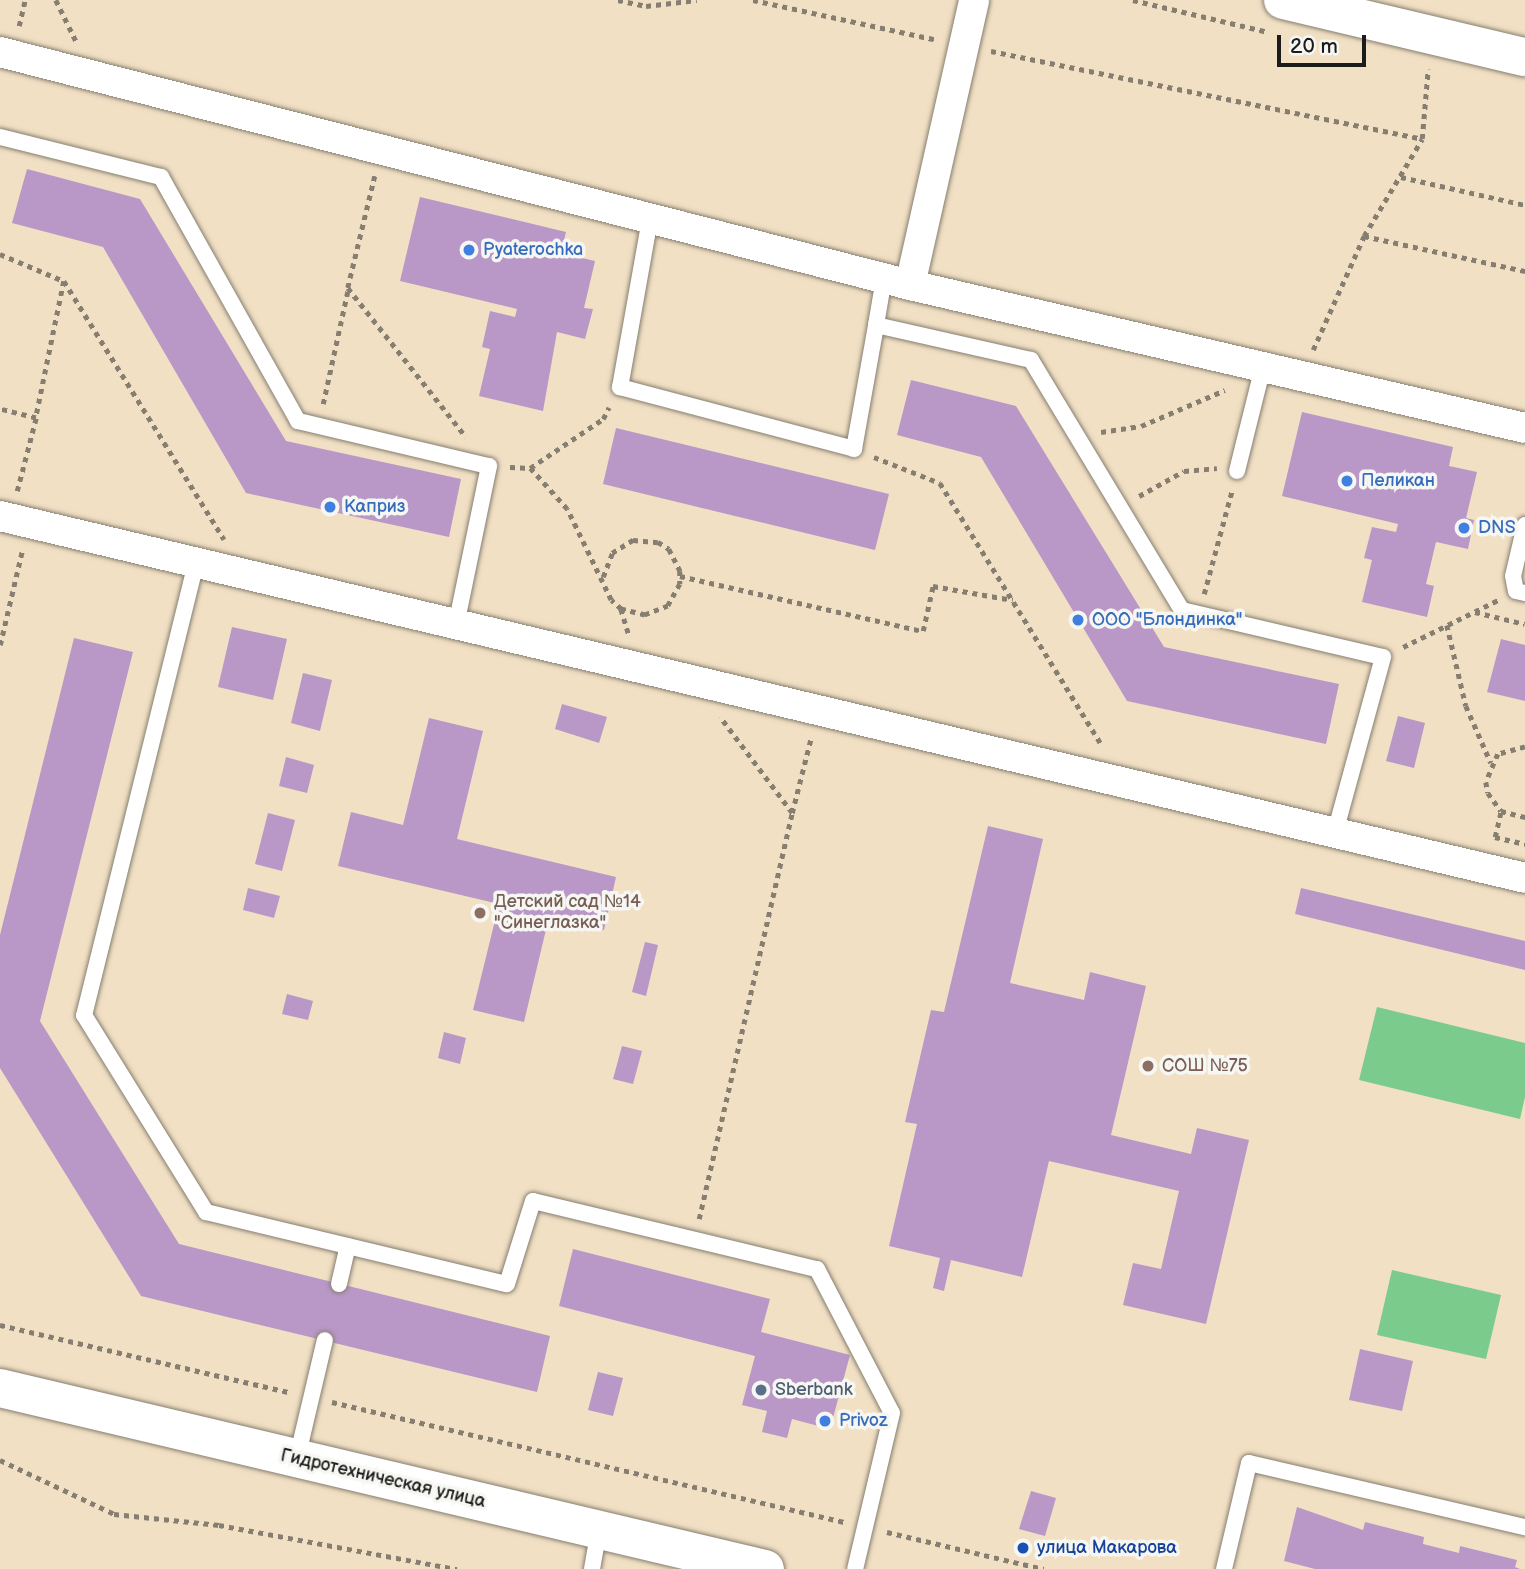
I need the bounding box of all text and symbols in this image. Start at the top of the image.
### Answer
scale bar [1280,21,1369,65]
text: 20 m [1290,34,1338,59]
place label: Pyaterochka [483,239,583,261]
marker: Pyaterochka [461,242,477,258]
place label: Пеликан [1361,470,1435,492]
marker: Пеликан [1339,473,1355,489]
place label: Каприз [344,496,406,518]
marker: Каприз [322,499,338,515]
place label: DNS [1478,517,1516,539]
marker: DNS [1456,520,1472,536]
place label: ООО "Блондинка" [1092,609,1242,631]
marker: ООО "Блондинка" [1070,612,1086,628]
place label: Детский сад №14 "Синеглазка" [494,892,641,934]
marker: Детский сад №14 "Синеглазка" [472,905,488,921]
place label: СОШ №75 [1162,1055,1248,1077]
marker: СОШ №75 [1140,1058,1156,1074]
place label: Sberbank [775,1379,852,1401]
marker: Sberbank [753,1382,769,1398]
place label: Privoz [839,1410,888,1432]
marker: Privoz [817,1413,833,1429]
street label: Гидротехническая улица [278,1445,488,1513]
place label: улица Макарова [1037,1537,1177,1559]
marker: улица Макарова [1015,1540,1031,1556]

